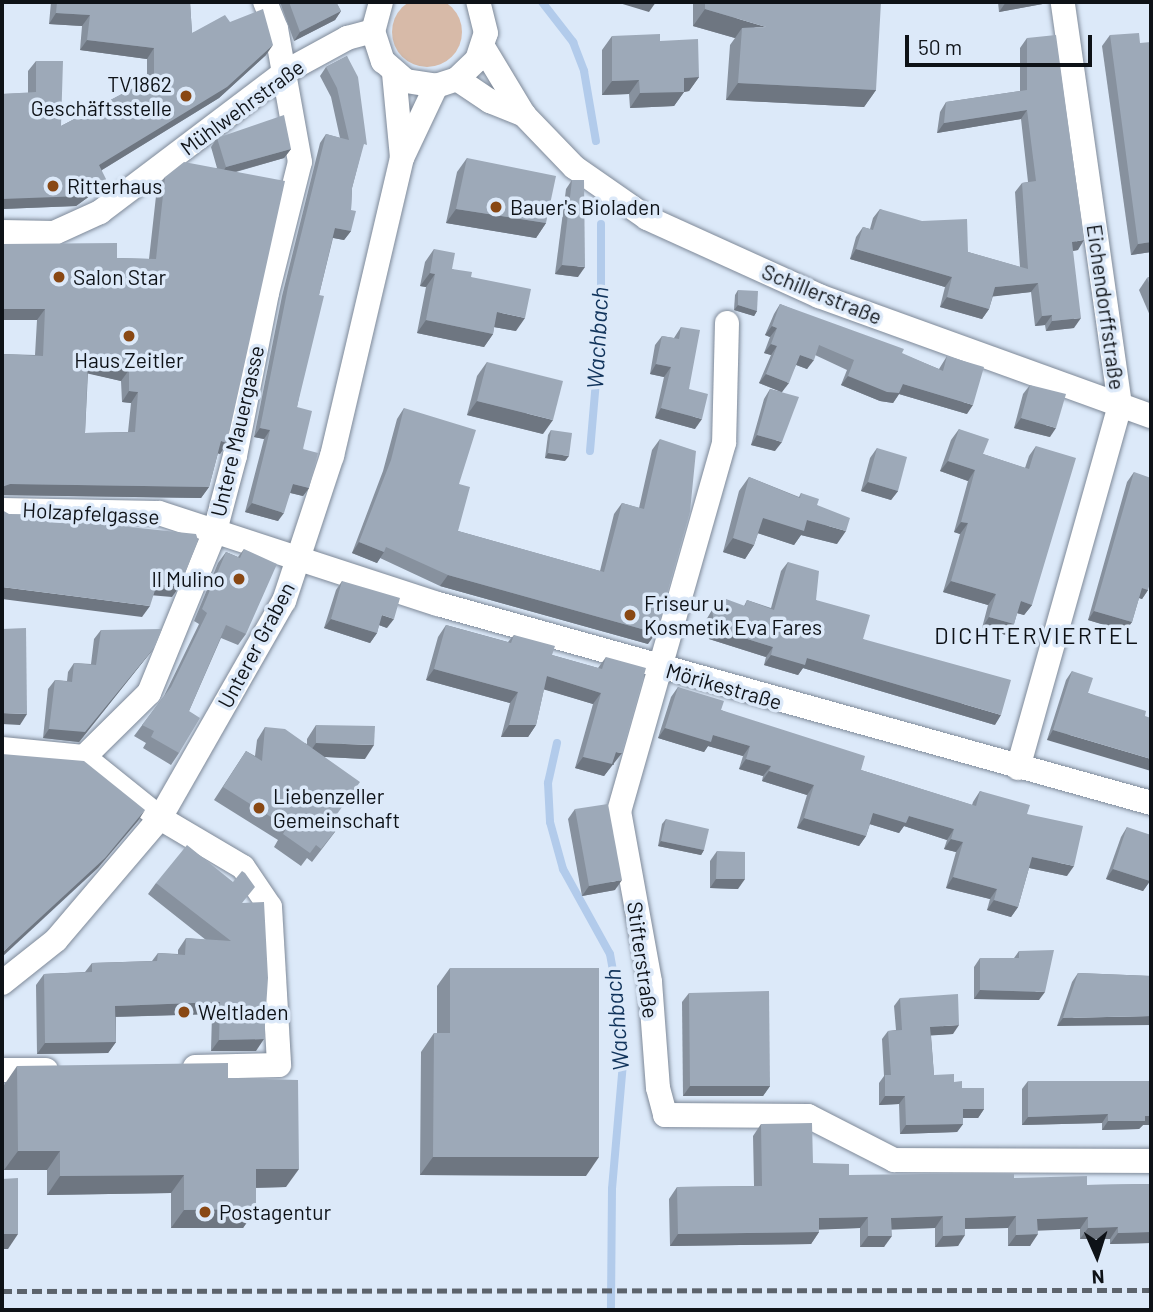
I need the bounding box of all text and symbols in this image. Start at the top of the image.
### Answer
scale bar [908,21,1095,65]
text: 50 m [918,34,962,59]
street label: Mühlwehrstraße [175,54,309,160]
place label: TV1862 Geschäftsstelle [31,71,172,121]
marker: TV1862 Geschäftsstelle [178,88,194,104]
place label: Ritterhaus [67,173,162,199]
marker: Ritterhaus [45,178,61,194]
place label: Bauer's Bioladen [510,194,661,220]
marker: Bauer's Bioladen [488,199,504,215]
street label: Eichendorffstraße [1082,223,1130,391]
street label: Schillerstraße [758,258,886,330]
place label: Salon Star [73,264,166,290]
marker: Salon Star [51,269,67,285]
water label: Wachbach [581,286,613,390]
marker: Haus Zeitler [121,328,137,344]
street label: Untere Mauergasse [205,343,269,519]
place label: Haus Zeitler [74,347,184,373]
street label: Holzapfelgasse [22,497,160,529]
place label: Il Mulino [151,566,225,592]
marker: Il Mulino [231,571,247,587]
street label: Unterer Graben [212,578,300,712]
place label: Friseur u. Kosmetik Eva Fares [644,590,822,640]
marker: Friseur u. Kosmetik Eva Fares [622,607,638,623]
district label: DICHTERVIERTEL [936,621,1138,649]
street label: Mörikestraße [663,657,785,715]
place label: Liebenzeller Gemeinschaft [273,783,400,833]
marker: Liebenzeller Gemeinschaft [251,800,267,816]
street label: Stifterstraße [622,900,664,1020]
water label: Wachbach [598,968,634,1072]
place label: Weltladen [198,999,289,1025]
marker: Weltladen [176,1004,192,1020]
place label: Postagentur [219,1199,331,1225]
marker: Postagentur [197,1204,213,1220]
north arrow [1062,1221,1132,1291]
text: N [1091,1266,1105,1289]

